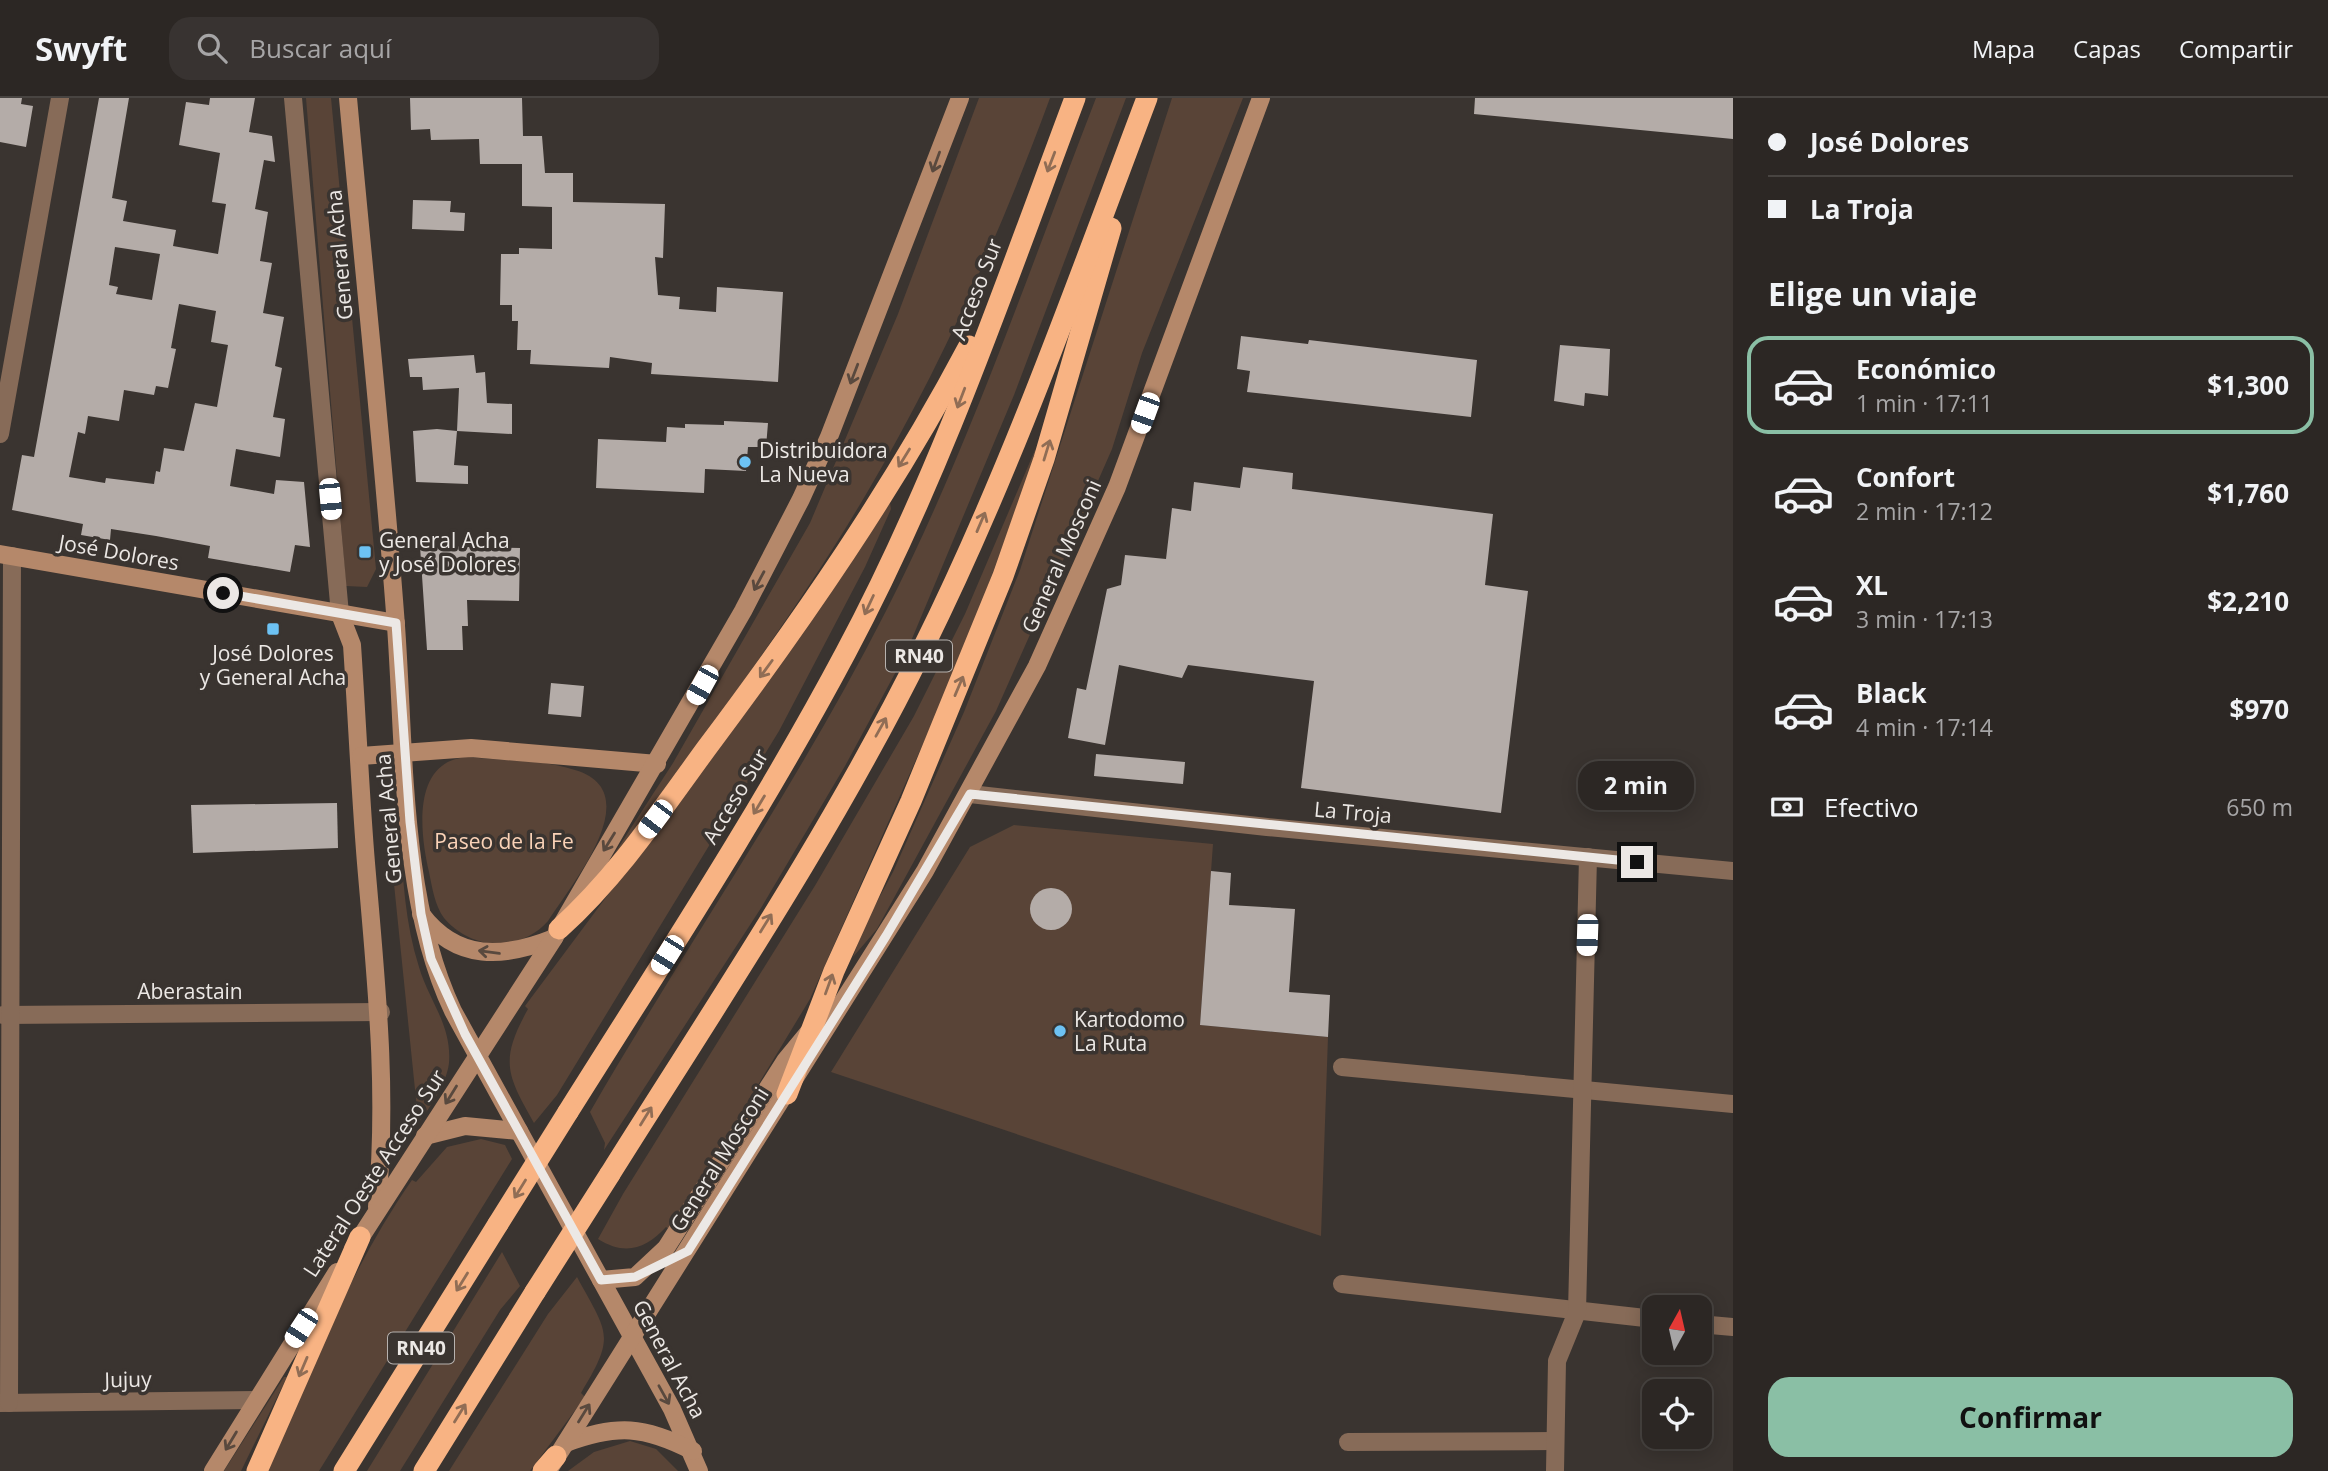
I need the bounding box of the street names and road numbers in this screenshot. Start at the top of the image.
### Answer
street label: General Acha [319,189,359,321]
street label: Acceso Sur [944,234,1008,344]
street label: General Mosconi [1015,475,1107,637]
street label: José Dolores [55,527,181,576]
road number: RN40 [886,640,952,671]
street label: Acceso Sur [696,743,775,849]
street label: General Acha [368,753,408,885]
street label: La Troja [1313,795,1393,829]
street label: Aberastain [137,977,243,1005]
street label: Lateral Oeste Acceso Sur [296,1064,452,1282]
street label: General Mosconi [663,1082,775,1236]
street label: General Acha [627,1295,713,1423]
road number: RN40 [388,1332,454,1364]
street label: Jujuy [102,1365,152,1393]

